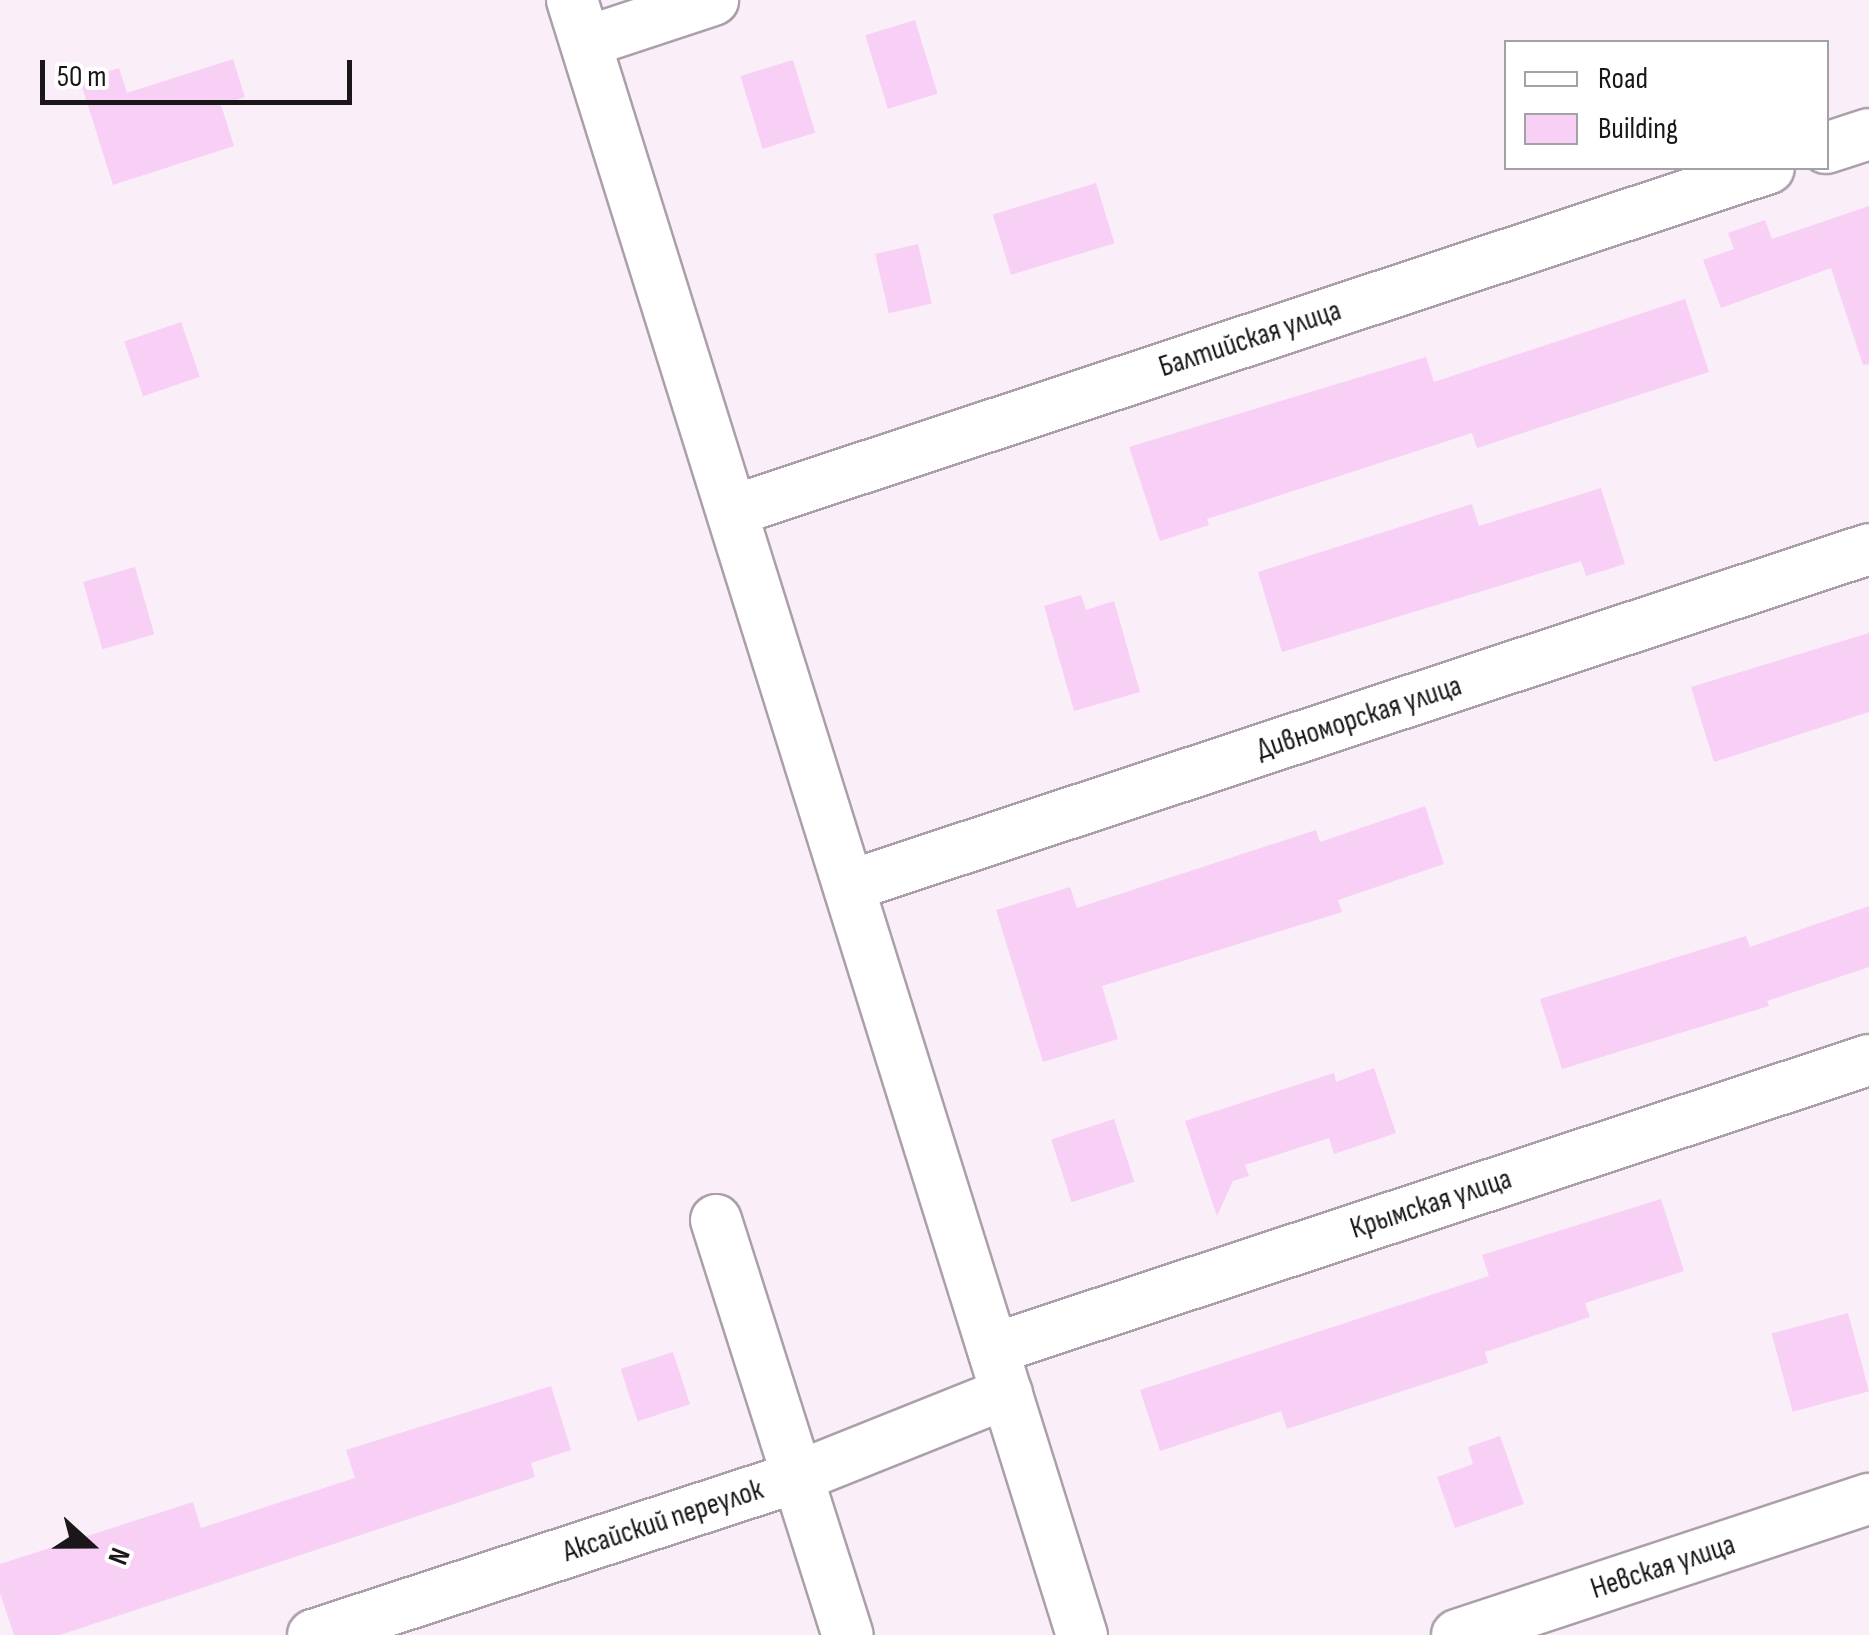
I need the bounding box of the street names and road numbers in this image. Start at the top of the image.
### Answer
street label: Балтийская улица [1154,293,1346,385]
street label: Дивноморская улица [1252,668,1466,768]
street label: Крымская улица [1346,1161,1516,1247]
street label: Аксайский переулок [558,1472,768,1570]
street label: Невская улица [1586,1527,1740,1607]

